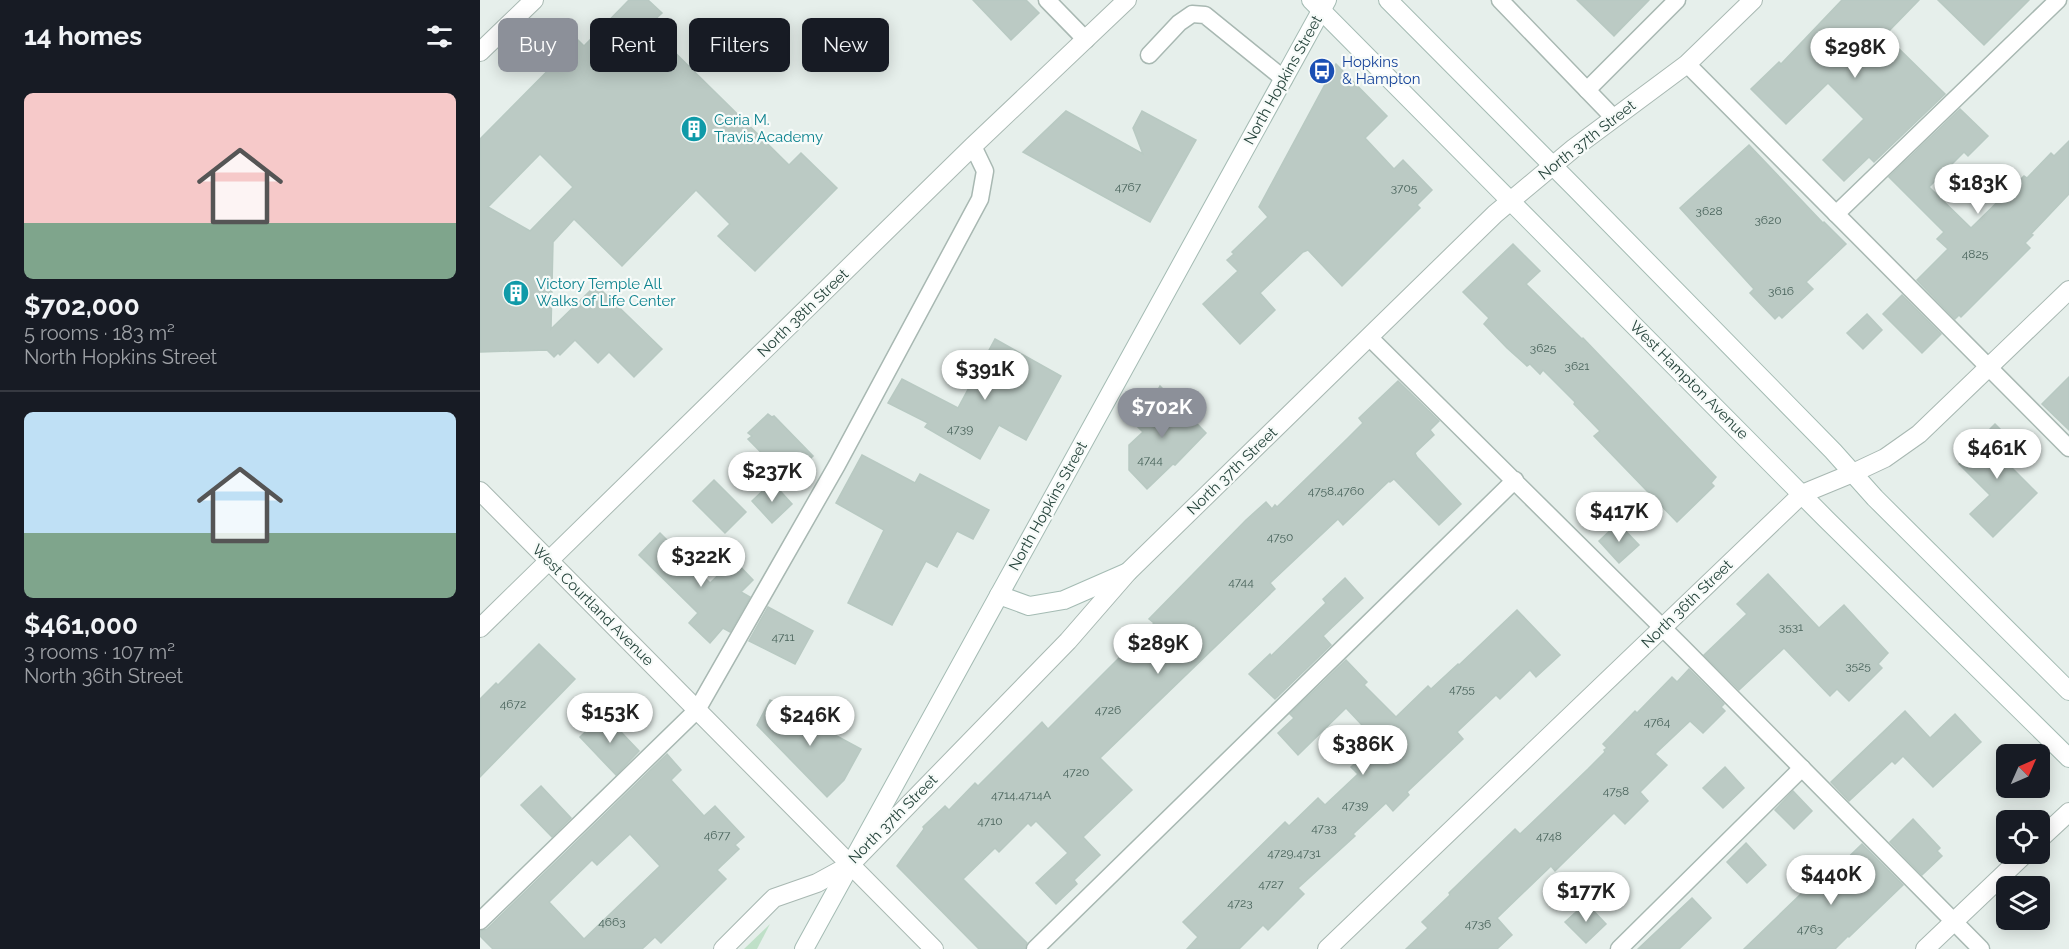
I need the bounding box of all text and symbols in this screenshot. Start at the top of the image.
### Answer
street label: North Hopkins Street [1240,12,1326,148]
chip: Buy [498,18,578,72]
chip: Rent [590,18,677,72]
chip: Filters [689,18,790,72]
chip: New [802,18,889,72]
icon: filters [423,20,456,53]
text: 14 homes [24,21,142,51]
pin: $298K [1813,28,1897,79]
text: $298K [1824,35,1886,59]
place label: Hopkins & Hampton [1342,53,1421,88]
bus stop icon: Hopkins & Hampton [1307,56,1337,86]
street label: North 37th Street [1535,96,1639,184]
place label: Ceria M. Travis Academy [714,111,823,146]
building icon: Ceria M. Travis Academy [679,114,709,144]
icon: home [186,132,294,240]
pin: $183K [1936,164,2020,215]
text: $183K [1948,171,2008,195]
house number: 4767 [1115,180,1142,194]
house number: 3705 [1391,181,1418,195]
house number: 3628 [1695,204,1723,218]
house number: 3620 [1754,213,1782,227]
house number: 4825 [1962,247,1989,261]
street label: North 38th Street [754,265,852,361]
place label: Victory Temple All Walks of Life Center [536,275,676,310]
building icon: Victory Temple All Walks of Life Center [501,278,531,308]
house number: 3616 [1768,284,1794,298]
text: $702,000 [24,291,140,321]
street label: West Hampton Avenue [1626,317,1752,443]
text: 5 rooms · 183 m² [24,321,175,345]
house number: 3625 [1530,341,1557,355]
text: North Hopkins Street [24,345,217,369]
pin: $391K [943,350,1027,401]
text: $391K [956,357,1014,381]
house number: 3621 [1564,359,1590,373]
pin: $702K [1120,388,1204,439]
text: $702K [1132,395,1192,419]
house number: 4739 [947,422,973,436]
street label: North 37th Street [1183,423,1281,519]
pin: $461K [1955,429,2039,480]
text: $461K [1967,436,2027,460]
street label: North Hopkins Street [1005,438,1091,574]
icon: home [186,451,294,559]
pin: $237K [730,452,814,503]
house number: 4744 [1137,453,1163,467]
text: $237K [742,459,802,483]
house number: 4758,4760 [1308,484,1364,498]
pin: $417K [1577,492,1661,543]
text: $417K [1590,499,1648,523]
house number: 4750 [1267,530,1293,544]
pin: $322K [659,537,743,588]
street label: West Courtland Avenue [529,541,658,670]
text: $322K [671,544,731,568]
street label: North 36th Street [1638,556,1736,652]
house number: 4744 [1228,575,1254,589]
text: $461,000 [24,610,138,640]
house number: 3531 [1779,620,1803,634]
pin: $289K [1116,624,1200,675]
house number: 4711 [771,630,795,644]
text: $289K [1127,631,1189,655]
text: 3 rooms · 107 m² [24,640,175,664]
house number: 3525 [1845,659,1871,673]
text: North 36th Street [24,664,183,688]
house number: 4755 [1449,682,1475,696]
pin: $153K [568,693,652,744]
pin: $246K [768,696,852,747]
house number: 4672 [500,697,526,711]
text: $153K [581,700,639,724]
text: $246K [780,703,840,727]
house number: 4726 [1095,703,1121,717]
house number: 4764 [1644,715,1671,729]
pin: $386K [1321,725,1405,776]
text: $386K [1332,732,1394,756]
north arrow [1996,744,2050,798]
map controls [1996,744,2050,930]
house number: 4720 [1063,765,1089,779]
street label: North 37th Street [845,771,941,867]
house number: 4758 [1603,784,1629,798]
house number: 4714,4714A [991,788,1051,802]
house number: 4739 [1342,798,1368,812]
button: locate [1996,810,2050,864]
house number: 4710 [977,814,1003,828]
house number: 4733 [1311,821,1337,835]
house number: 4677 [704,828,731,842]
house number: 4748 [1536,829,1562,843]
house number: 4729,4731 [1267,846,1321,860]
pin: $440K [1789,855,1873,906]
text: $440K [1800,862,1862,886]
pin: $177K [1544,872,1628,923]
button: layers [1996,876,2050,930]
house number: 4727 [1258,877,1284,891]
text: $177K [1557,879,1615,903]
house number: 4723 [1227,896,1253,910]
house number: 4663 [598,915,626,929]
house number: 4736 [1465,917,1491,931]
house number: 4763 [1797,922,1823,936]

